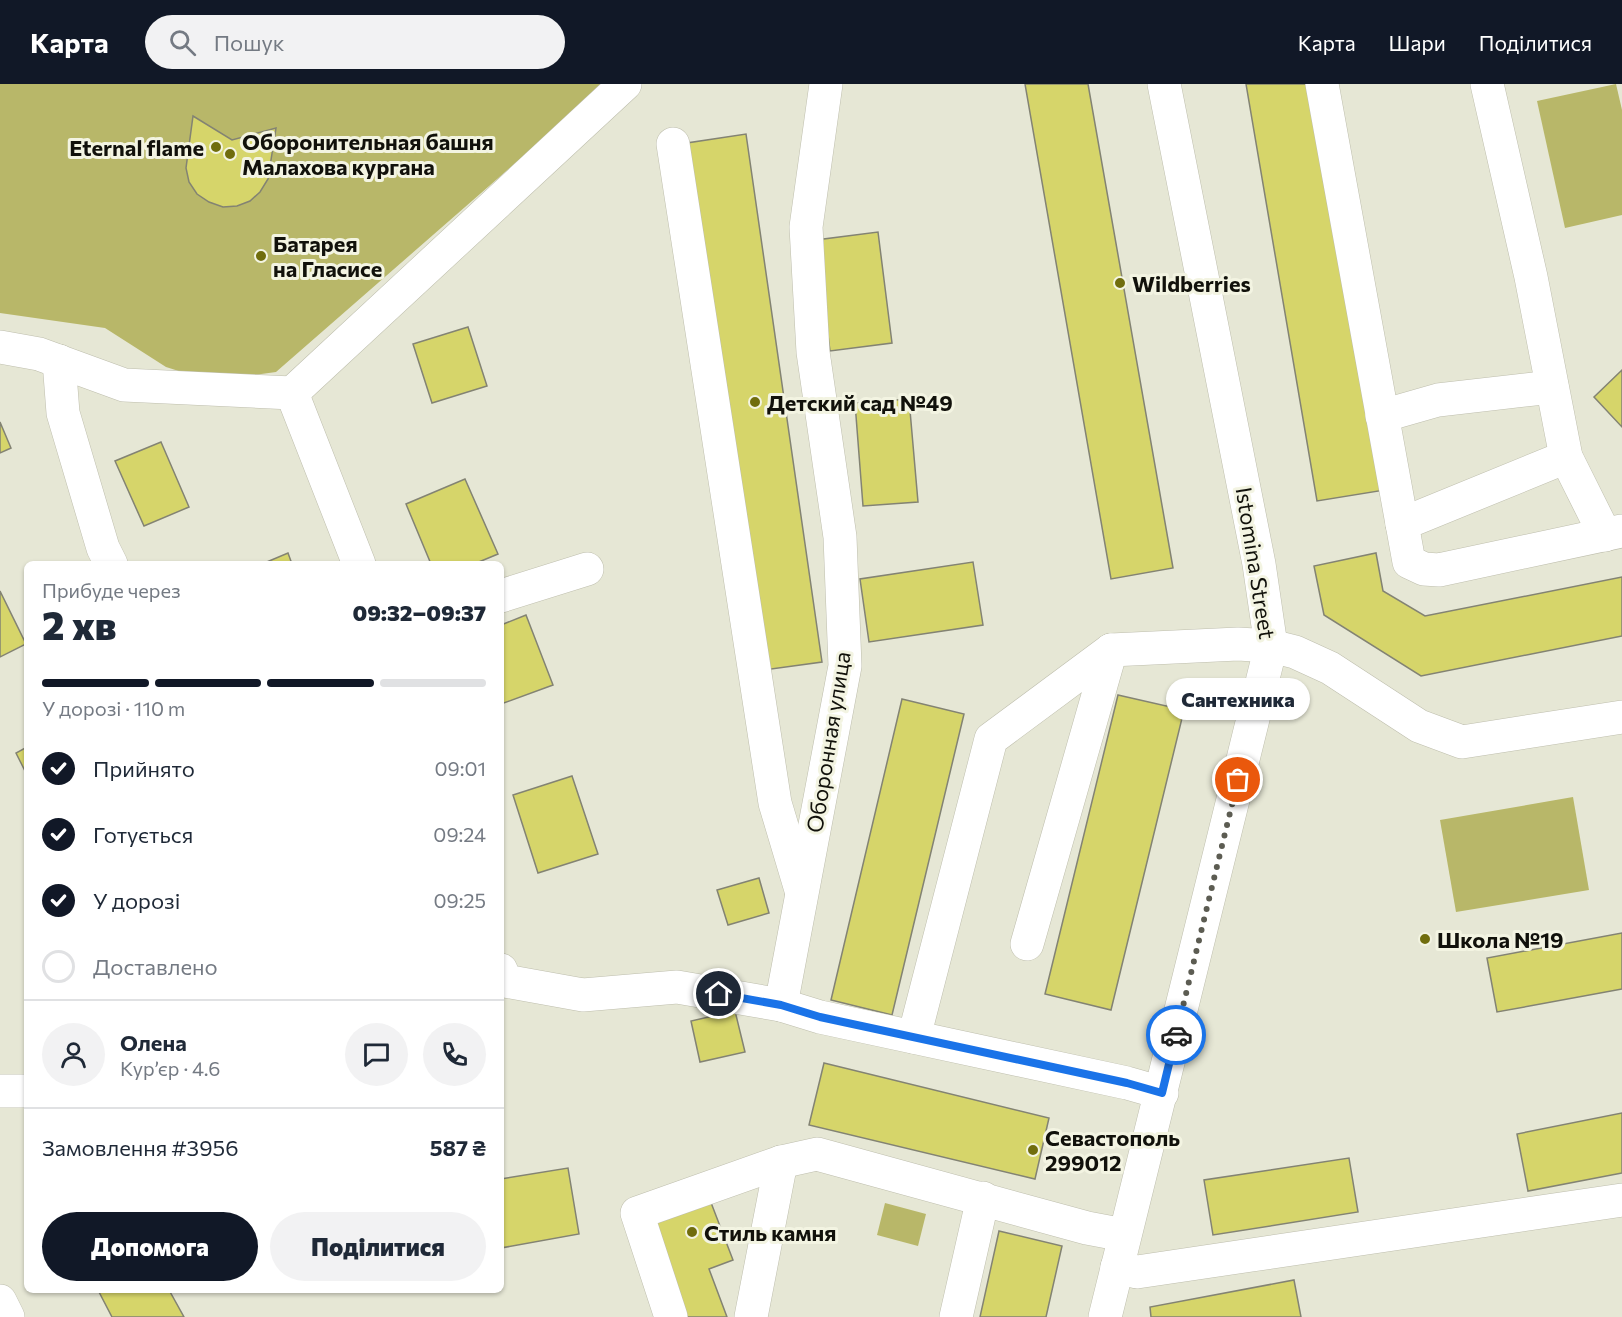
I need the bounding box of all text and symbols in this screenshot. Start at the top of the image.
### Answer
search box [145,15,565,69]
text: Карта [30,25,109,59]
icon: search [166,26,199,59]
text: Пошук [214,29,285,56]
text: Карта [1298,30,1356,55]
text: Шари [1389,30,1446,55]
text: Поділитися [1479,30,1592,55]
place label: Оборонительная башня Малахова кургана [242,128,494,180]
place label: Eternal flame [69,134,204,161]
marker: Eternal flame [209,140,223,154]
marker: Оборонительная башня Малахова кургана [223,147,237,161]
place label: Батарея на Гласисе [273,230,382,282]
marker: Батарея на Гласисе [254,249,268,263]
place label: Wildberries [1132,270,1251,297]
marker: Wildberries [1113,276,1127,290]
place label: Детский сад №49 [767,389,953,416]
marker: Детский сад №49 [748,395,762,409]
street label: Istomina Street [1231,485,1281,641]
text: Прибуде через [42,578,181,602]
text: 09:32–09:37 [352,599,486,626]
text: 2 хв [42,600,117,648]
street label: Оборонная улица [800,650,856,834]
callout: Сантехника [1166,678,1310,720]
text: Сантехника [1181,687,1295,711]
text: У дорозі · 110 m [42,696,185,720]
icon: check [42,752,75,785]
pin [1212,754,1263,805]
text: Прийнято [93,755,195,782]
text: 09:01 [434,756,486,780]
icon: bag [1221,763,1254,796]
icon: check [42,818,75,851]
text: Готується [93,821,193,848]
text: 09:24 [433,822,486,846]
icon: check [42,884,75,917]
text: У дорозі [93,887,180,914]
text: 09:25 [434,888,486,912]
place label: Школа №19 [1437,926,1564,953]
marker: Школа №19 [1418,932,1432,946]
text: Доставлено [93,953,218,980]
pin [693,968,744,1019]
icon: home [702,977,735,1010]
courier [1146,1005,1206,1065]
icon: car [1160,1019,1193,1052]
button: person [42,1023,105,1086]
button: chat [345,1023,408,1086]
button: phone [423,1023,486,1086]
text: Олена [120,1029,187,1056]
text: Кур’єр · 4.6 [120,1056,220,1080]
place label: Севастополь 299012 [1045,1124,1180,1176]
text: Замовлення #3956 [42,1134,239,1161]
text: 587 ₴ [430,1134,486,1161]
marker: Севастополь 299012 [1026,1143,1040,1157]
button: Допомога [42,1212,258,1281]
button: Поділитися [270,1212,486,1281]
place label: Стиль камня [704,1219,836,1246]
marker: Стиль камня [685,1225,699,1239]

